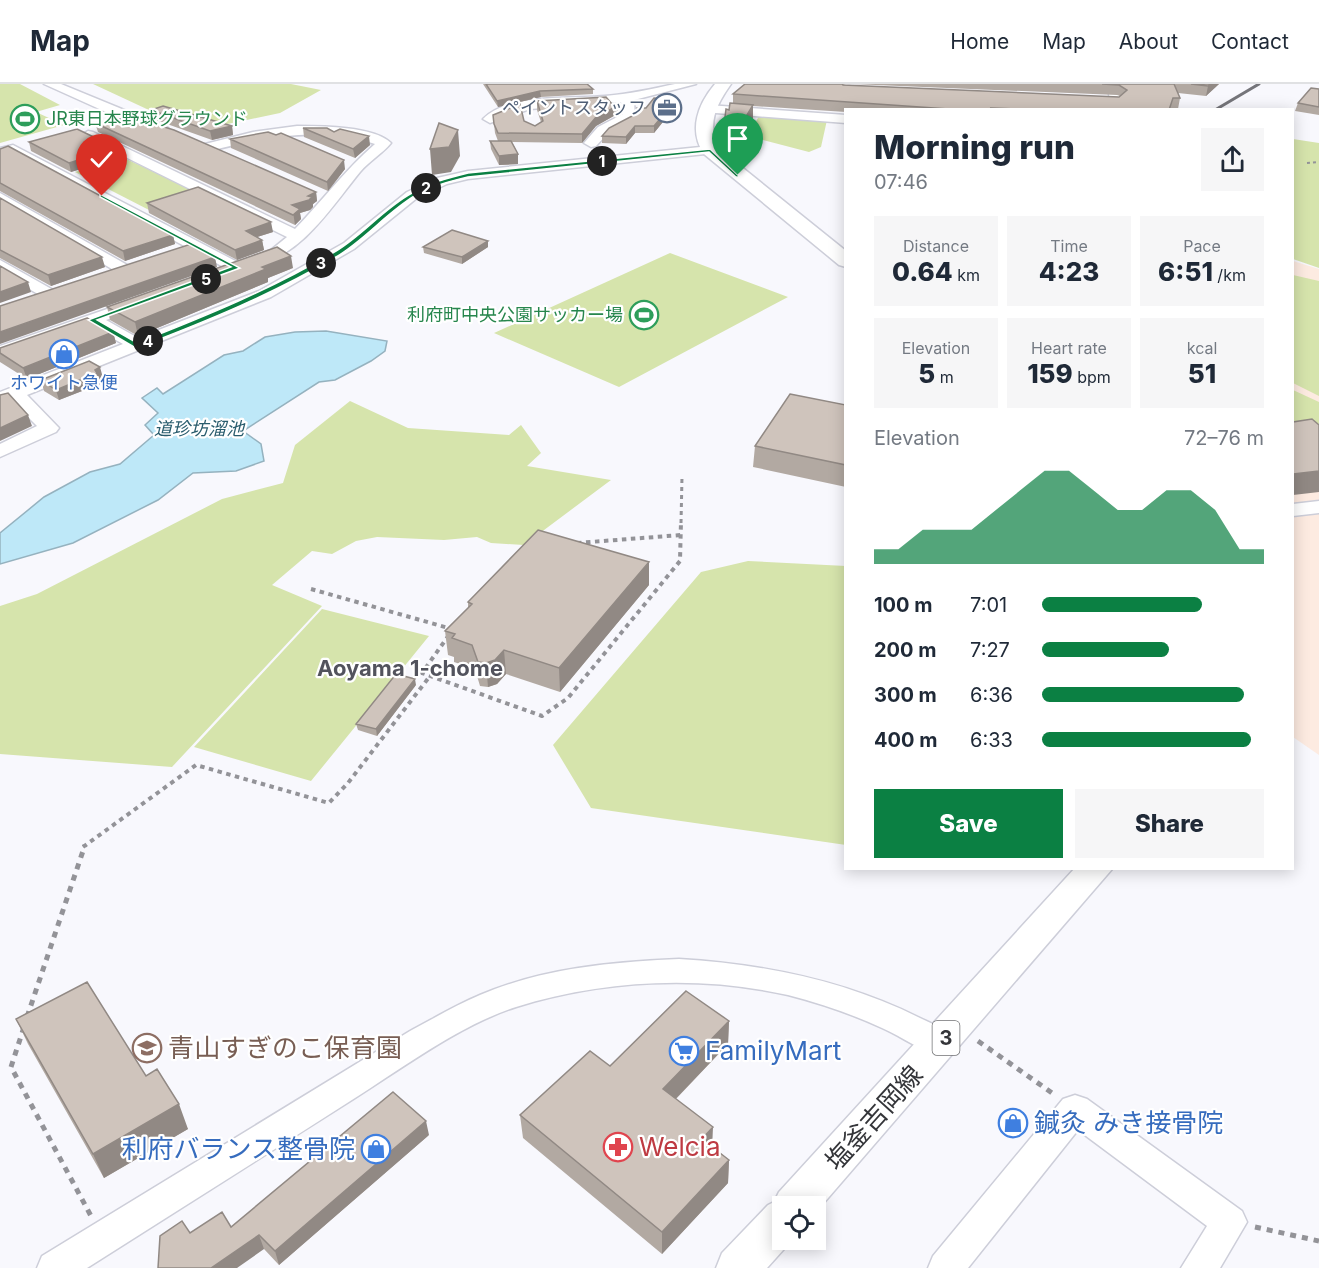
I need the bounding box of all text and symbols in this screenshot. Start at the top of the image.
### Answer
text: Map [30,24,90,58]
text: Home [950,29,1009,54]
text: Map [1042,29,1086,54]
text: About [1119,29,1178,54]
text: Contact [1211,29,1289,54]
office icon: ペイントスタッフ [651,92,683,124]
place label: ペイントスタッフ [502,97,646,118]
sports icon: JR東日本野球グラウンド [9,103,41,135]
place label: JR東日本野球グラウンド [46,108,248,129]
pin [712,113,763,175]
icon: arrive [721,122,754,155]
text: Morning run [874,127,1075,167]
button: share [1201,128,1264,191]
pin [76,134,127,196]
icon: check [85,143,118,176]
pin: 1 [587,146,617,176]
text: 1 [599,151,605,171]
text: 07:46 [874,170,928,194]
pin: 2 [411,173,441,203]
text: 2 [421,178,431,198]
text: Distance [903,236,969,256]
text: Time [1050,236,1088,256]
text: Pace [1183,236,1221,256]
pin: 3 [306,248,336,278]
text: 3 [316,253,326,273]
text: 0.64 [892,256,953,287]
text: 4:23 [1039,256,1099,287]
text: 6:51 [1158,256,1213,287]
pin: 5 [191,264,221,294]
text: km [953,265,980,285]
text: /km [1213,265,1246,285]
text: 5 [201,269,211,289]
sports icon: 利府町中央公園サッカー場 [628,299,660,331]
place label: 利府町中央公園サッカー場 [407,304,623,325]
pin: 4 [133,326,163,356]
text: 4 [143,331,153,351]
shop icon: ホワイト急便 [48,338,80,370]
text: Elevation [902,338,970,358]
text: Heart rate [1031,338,1107,358]
text: kcal [1187,338,1217,358]
text: 5 [918,358,935,389]
text: 159 [1027,358,1073,389]
text: 51 [1188,358,1216,389]
text: m [935,367,954,387]
text: bpm [1073,367,1111,387]
place label: ホワイト急便 [10,372,118,393]
water label: 道珍坊溜池 [154,418,246,439]
text: Elevation [874,426,960,450]
text: 72–76 m [1184,426,1264,450]
text: 100 m [874,593,933,617]
text: 7:01 [970,593,1007,617]
text: 200 m [874,638,937,662]
text: 7:27 [970,638,1010,662]
district label: Aoyama 1-chome [317,655,503,681]
text: 300 m [874,683,937,707]
text: 6:36 [970,683,1013,707]
text: 400 m [874,728,938,752]
text: 6:33 [970,728,1013,752]
button: Save [874,789,1063,858]
button: Share [1075,789,1264,858]
road number: 3 [932,1021,960,1055]
school or university icon: 青山すぎのこ保育園 [131,1032,163,1064]
place label: 青山すぎのこ保育園 [168,1032,402,1063]
supermarket icon: FamilyMart [668,1035,700,1067]
place label: FamilyMart [705,1035,841,1066]
street label: 塩釜吉岡線 [819,1059,929,1176]
shop icon: 鍼灸 みき接骨院 [997,1107,1029,1139]
place label: 鍼灸 みき接骨院 [1034,1107,1223,1138]
pharmacy icon: Welcia [602,1131,634,1163]
place label: Welcia [639,1131,721,1162]
place label: 利府バランス整骨院 [122,1133,355,1164]
shop icon: 利府バランス整骨院 [360,1133,392,1165]
map controls [772,1196,826,1250]
button: locate [772,1196,826,1250]

